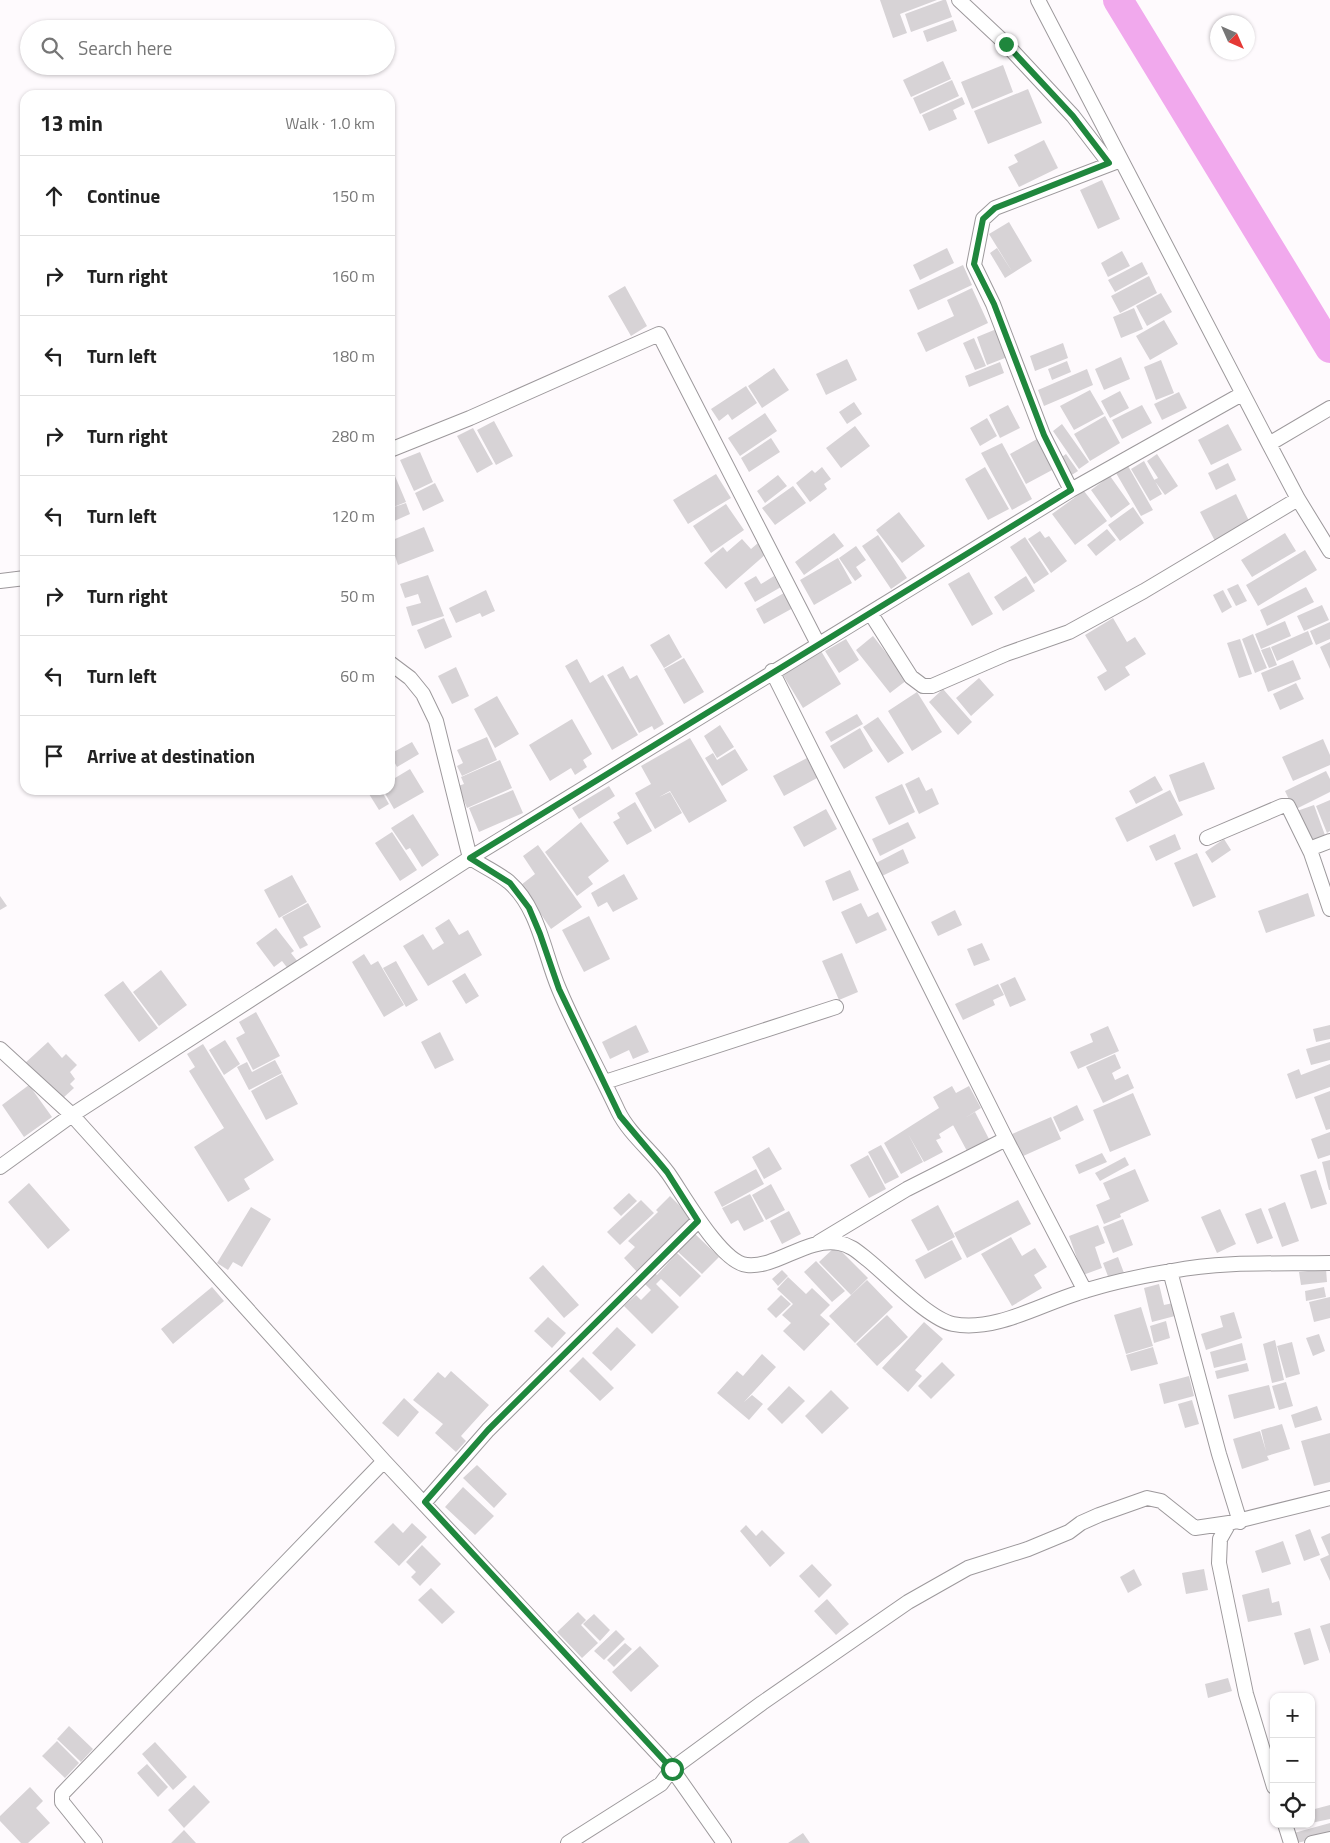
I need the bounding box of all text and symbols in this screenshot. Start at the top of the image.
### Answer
north arrow [1210,15,1255,60]
search box [20,20,395,75]
text: Search here [78,33,172,62]
route end [995,33,1018,56]
icon: search [38,34,66,62]
text: 13 min [40,107,103,139]
text: Walk · 1.0 km [285,111,375,135]
text: Continue [87,181,160,210]
icon: ahead [40,182,68,210]
text: 150 m [331,184,375,208]
text: Turn right [87,261,168,290]
icon: right [40,262,68,290]
text: 160 m [331,264,375,288]
text: Turn left [87,341,157,370]
icon: left [40,342,68,370]
text: 180 m [331,344,375,368]
text: Turn right [87,421,168,450]
icon: right [40,422,68,450]
text: 280 m [331,424,375,448]
text: Turn left [87,501,157,530]
icon: left [40,502,68,530]
text: 120 m [331,504,375,528]
text: Turn right [87,581,168,610]
icon: right [40,582,68,610]
text: 50 m [340,584,375,608]
text: Turn left [87,661,157,690]
icon: left [40,662,68,690]
text: 60 m [340,664,375,688]
text: Arrive at destination [87,741,255,770]
icon: arrive [40,742,68,770]
map controls [1270,1693,1315,1828]
button: + [1270,1693,1315,1738]
button: − [1270,1738,1315,1783]
route start [661,1758,684,1781]
button: locate [1270,1783,1315,1828]

